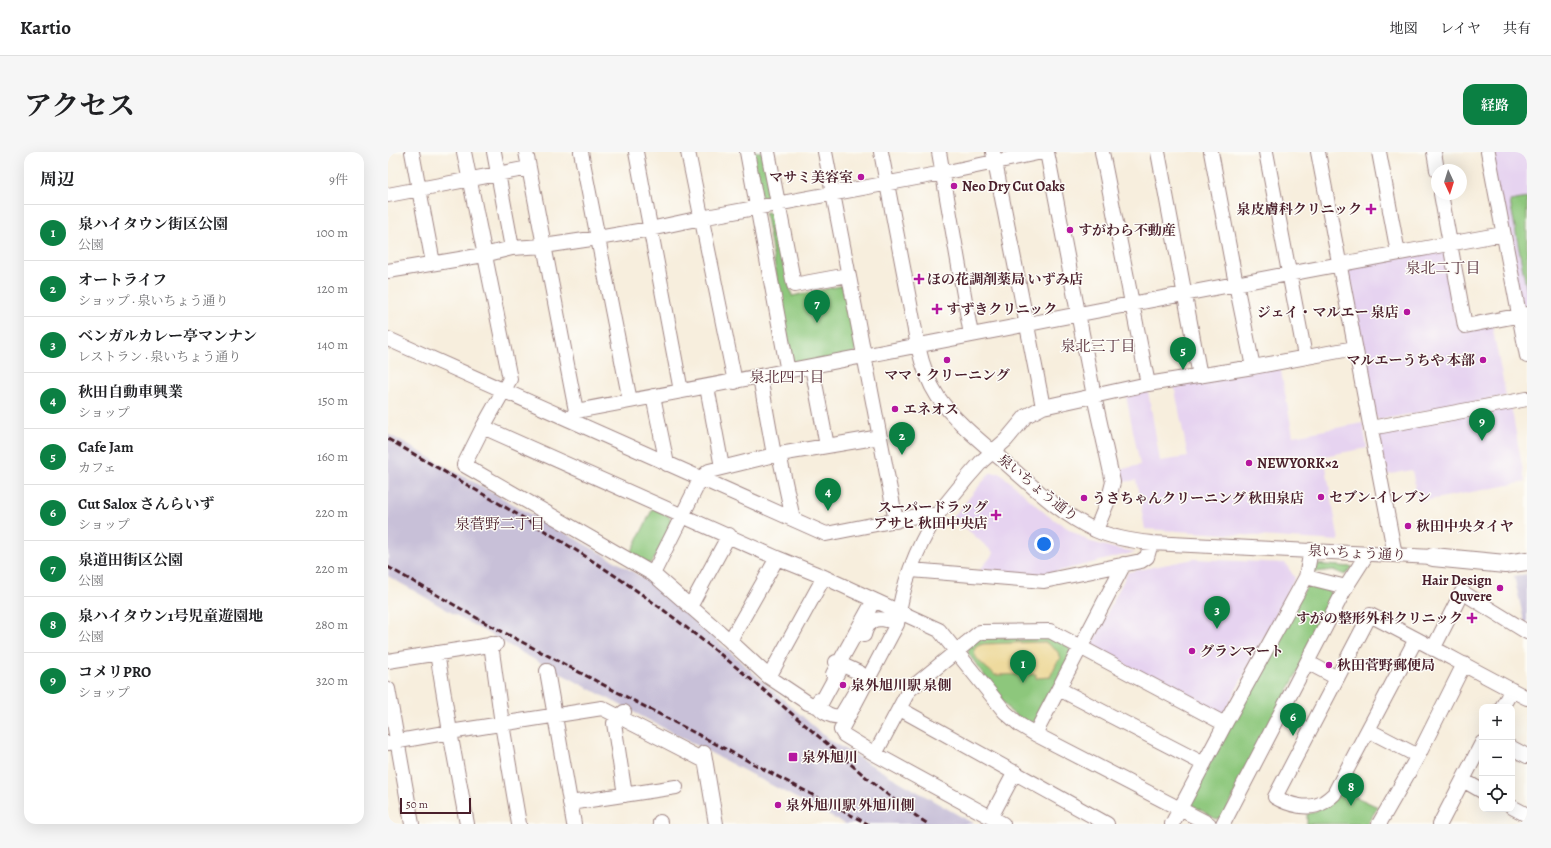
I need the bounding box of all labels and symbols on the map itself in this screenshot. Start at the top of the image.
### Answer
north arrow [1431,164,1467,200]
place label: マサミ美容室 [769,168,853,187]
marker: マサミ美容室 [856,172,866,182]
place label: Neo Dry Cut Oaks [962,177,1065,196]
marker: Neo Dry Cut Oaks [949,181,959,191]
place label: 泉皮膚科クリニック [1237,200,1362,219]
marker: 泉皮膚科クリニック [1365,203,1377,215]
place label: すがわら不動産 [1078,221,1176,240]
marker: すがわら不動産 [1065,225,1075,235]
district label: 泉北二丁目 [1405,258,1481,278]
place label: ほの花調剤薬局 いずみ店 [927,270,1083,289]
marker: ほの花調剤薬局 いずみ店 [914,274,924,284]
pin: 7 [804,290,830,323]
place label: すずきクリニック [946,300,1057,319]
marker: すずきクリニック [931,303,943,315]
place label: ジェイ・マルエー 泉店 [1257,303,1399,322]
marker: ジェイ・マルエー 泉店 [1402,307,1412,317]
district label: 泉北三丁目 [1060,336,1136,356]
pin: 5 [1170,337,1196,370]
place label: マルエーうちや 本部 [1347,351,1475,370]
marker: ママ・クリーニング [942,355,952,365]
marker: マルエーうちや 本部 [1478,355,1488,365]
place label: ママ・クリーニング [884,366,1010,385]
district label: 泉北四丁目 [749,367,825,387]
place label: エネオス [903,400,959,419]
marker: エネオス [890,404,900,414]
pin: 9 [1469,408,1495,441]
pin: 2 [889,422,915,455]
street label: 泉いちょう通り [994,450,1082,526]
place label: NEWYORK×2 [1257,454,1339,473]
marker: NEWYORK×2 [1244,458,1254,468]
pin: 4 [815,478,841,511]
place label: セブン-イレブン [1329,488,1431,507]
place label: うさちゃんクリーニング 秋田泉店 [1092,489,1304,508]
marker: セブン-イレブン [1316,492,1326,502]
marker: うさちゃんクリーニング 秋田泉店 [1079,493,1089,503]
place label: スーパードラッグ アサヒ 秋田中央店 [874,498,988,533]
marker: スーパードラッグ アサヒ 秋田中央店 [991,510,1001,520]
district label: 泉菅野二丁目 [455,514,545,534]
place label: 秋田中央タイヤ [1416,517,1514,536]
marker: 秋田中央タイヤ [1403,521,1413,531]
your location [1034,534,1054,554]
street label: 泉いちょう通り [1308,541,1406,565]
place label: Hair Design Quvere [1422,571,1493,606]
marker: Hair Design Quvere [1495,583,1505,593]
pin: 3 [1204,596,1230,629]
place label: すがの整形外科クリニック [1296,609,1463,628]
marker: すがの整形外科クリニック [1466,612,1478,624]
place label: グランマート [1200,642,1284,661]
marker: グランマート [1187,646,1197,656]
pin: 1 [1010,650,1036,683]
place label: 秋田菅野郵便局 [1337,656,1435,675]
marker: 秋田菅野郵便局 [1324,660,1334,670]
place label: 泉外旭川駅 泉側 [851,676,951,695]
marker: 泉外旭川駅 泉側 [838,680,848,690]
pin: 6 [1280,703,1306,736]
place label: 泉外旭川 [802,748,858,767]
marker: 泉外旭川 [787,751,799,763]
pin: 8 [1338,773,1364,806]
scale bar [400,796,471,815]
place label: 泉外旭川駅 外旭川側 [786,796,914,815]
marker: 泉外旭川駅 外旭川側 [773,800,783,810]

